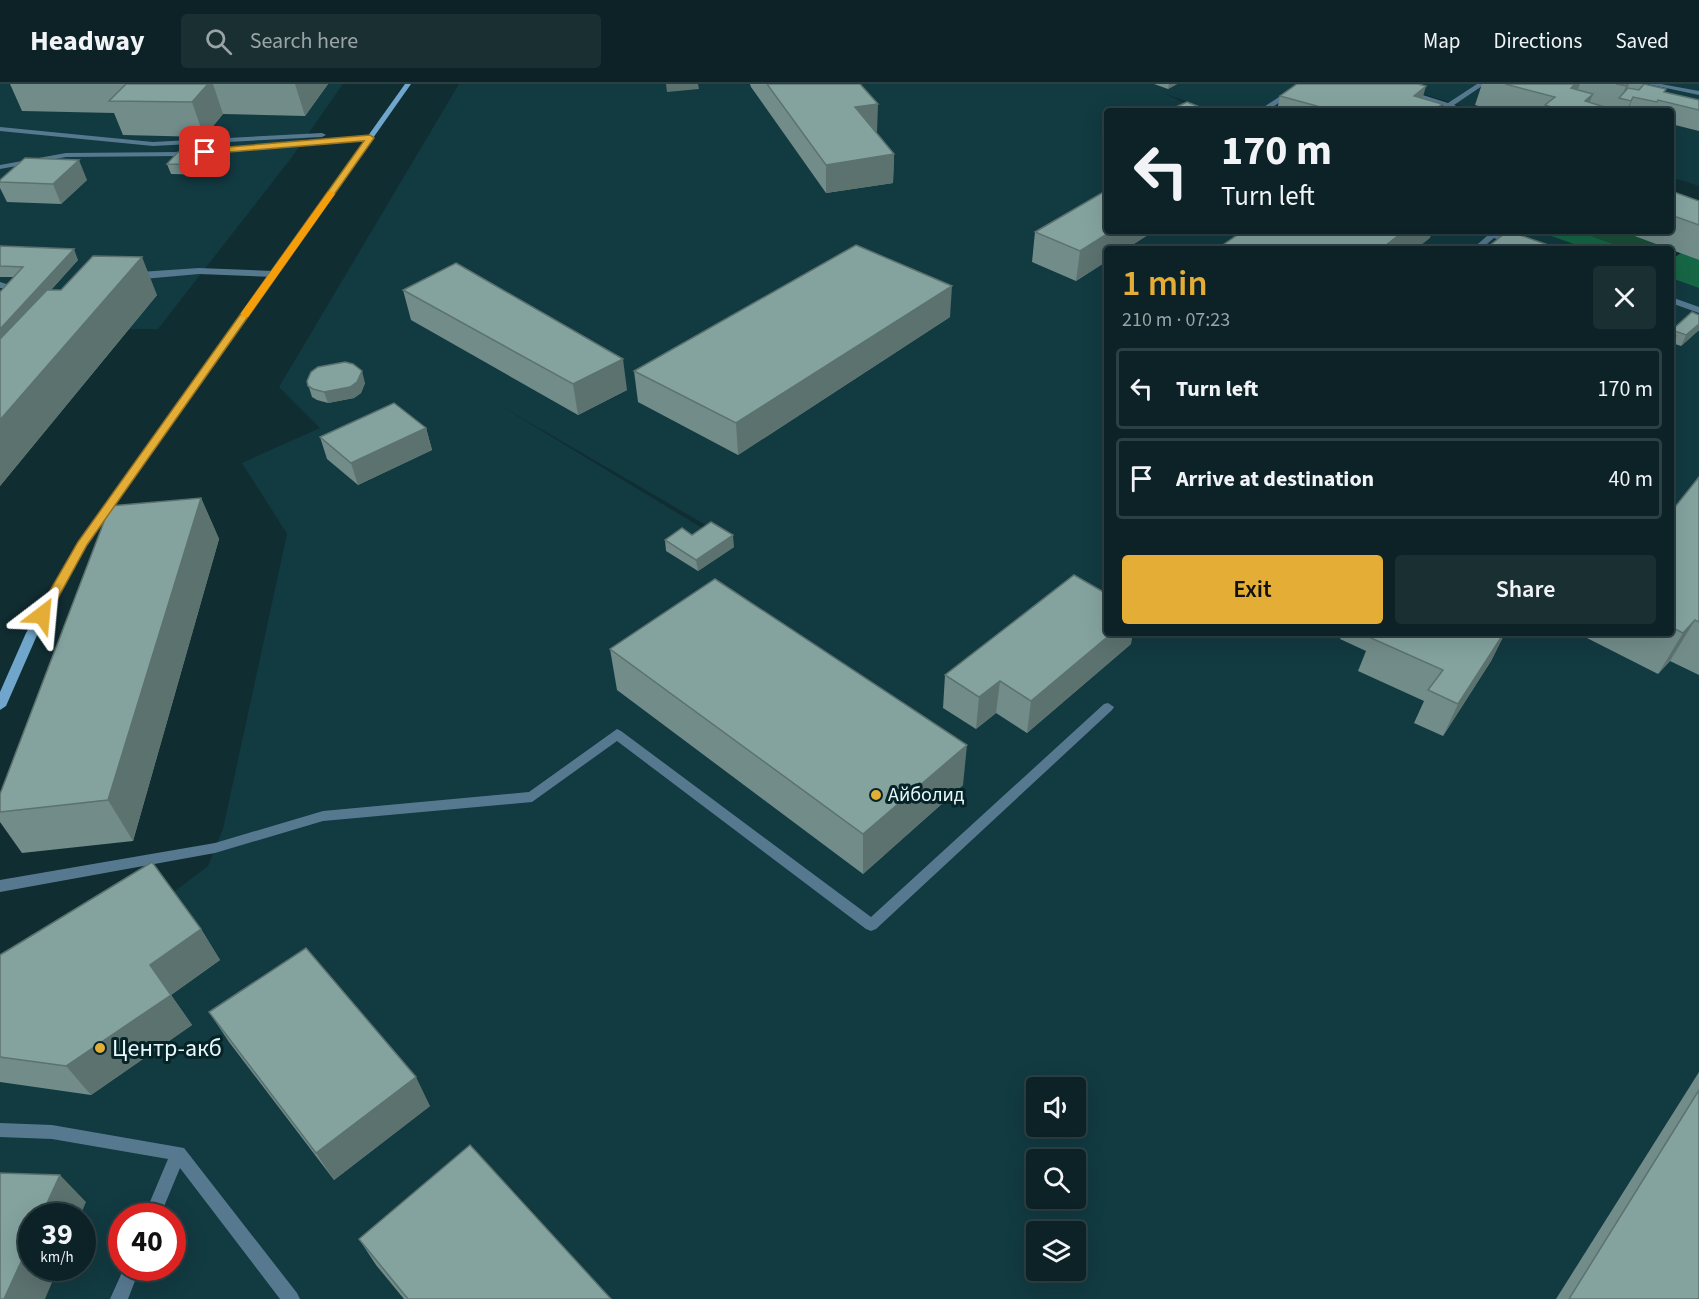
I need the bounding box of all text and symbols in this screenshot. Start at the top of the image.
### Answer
search box [181,14,601,68]
text: Headway [30,21,145,61]
icon: search [202,25,235,58]
text: Search here [250,25,358,57]
text: Map [1423,26,1461,56]
text: Directions [1494,26,1582,56]
text: Saved [1615,26,1669,56]
text: 170 m [1221,121,1332,181]
pin [179,126,230,177]
icon: left [1122,132,1200,210]
icon: arrive [188,135,221,168]
text: Turn left [1221,177,1315,216]
text: 1 min [1122,258,1208,309]
button: close [1593,266,1656,329]
text: 210 m · 07:23 [1122,306,1230,334]
icon: left [1125,372,1158,405]
text: Turn left [1176,373,1258,405]
text: 170 m [1598,373,1653,405]
icon: arrive [1125,462,1158,495]
text: Arrive at destination [1176,463,1374,495]
text: 40 m [1608,463,1653,495]
button: Exit [1122,555,1383,624]
button: Share [1395,555,1656,624]
position arrow [10,583,74,647]
place label: Айболид [888,781,965,809]
marker: Айболид [869,788,883,802]
place label: Центр-акб [112,1031,222,1066]
marker: Центр-акб [93,1041,107,1055]
map controls [1026,1077,1086,1281]
button: sound [1026,1077,1086,1137]
button: search [1026,1149,1086,1209]
speed limit sign: 40 [108,1203,186,1281]
text: 39 [41,1213,73,1256]
button: layers [1026,1221,1086,1281]
text: km/h [40,1247,74,1268]

